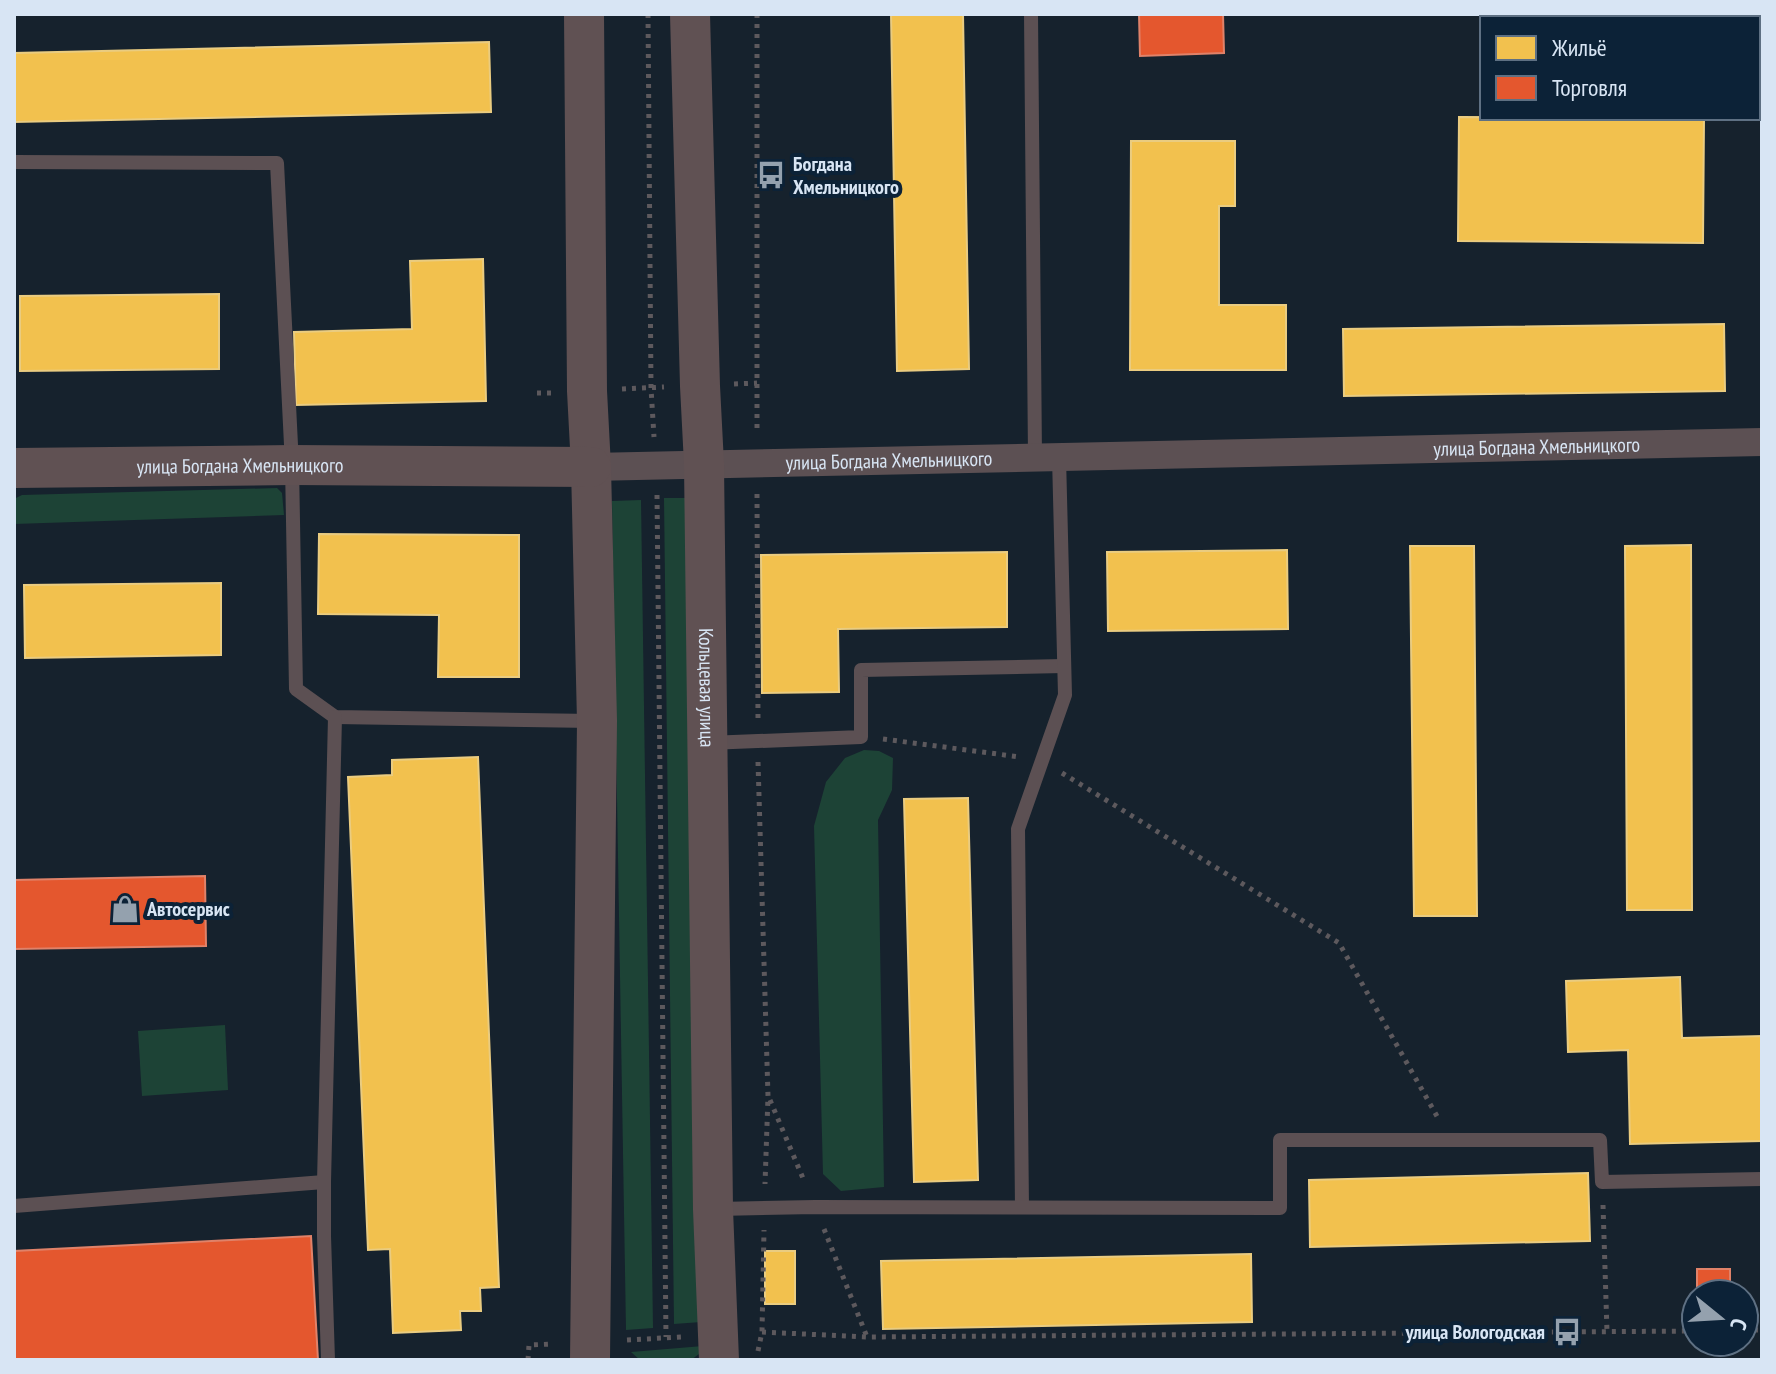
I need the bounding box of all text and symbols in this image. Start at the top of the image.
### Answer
legend [1480,16,1760,120]
text: Жильё [1551,32,1607,63]
text: Торговля [1552,72,1627,103]
place label: Богдана Хмельницкого [793,151,899,200]
bus stop icon: Богдана Хмельницкого [756,160,786,190]
street label: улица Богдана Хмельницкого [1433,432,1640,462]
street label: улица Богдана Хмельницкого [785,445,993,476]
street label: улица Богдана Хмельницкого [137,452,343,480]
street label: Кольцевая улица [693,628,720,748]
shop icon: Автосервис [110,894,140,924]
place label: Автосервис [146,896,230,922]
north arrow [1680,1278,1760,1358]
text: С [1724,1315,1754,1333]
bus stop icon: улица Вологодская [1552,1317,1582,1347]
place label: улица Вологодская [1405,1319,1545,1345]

